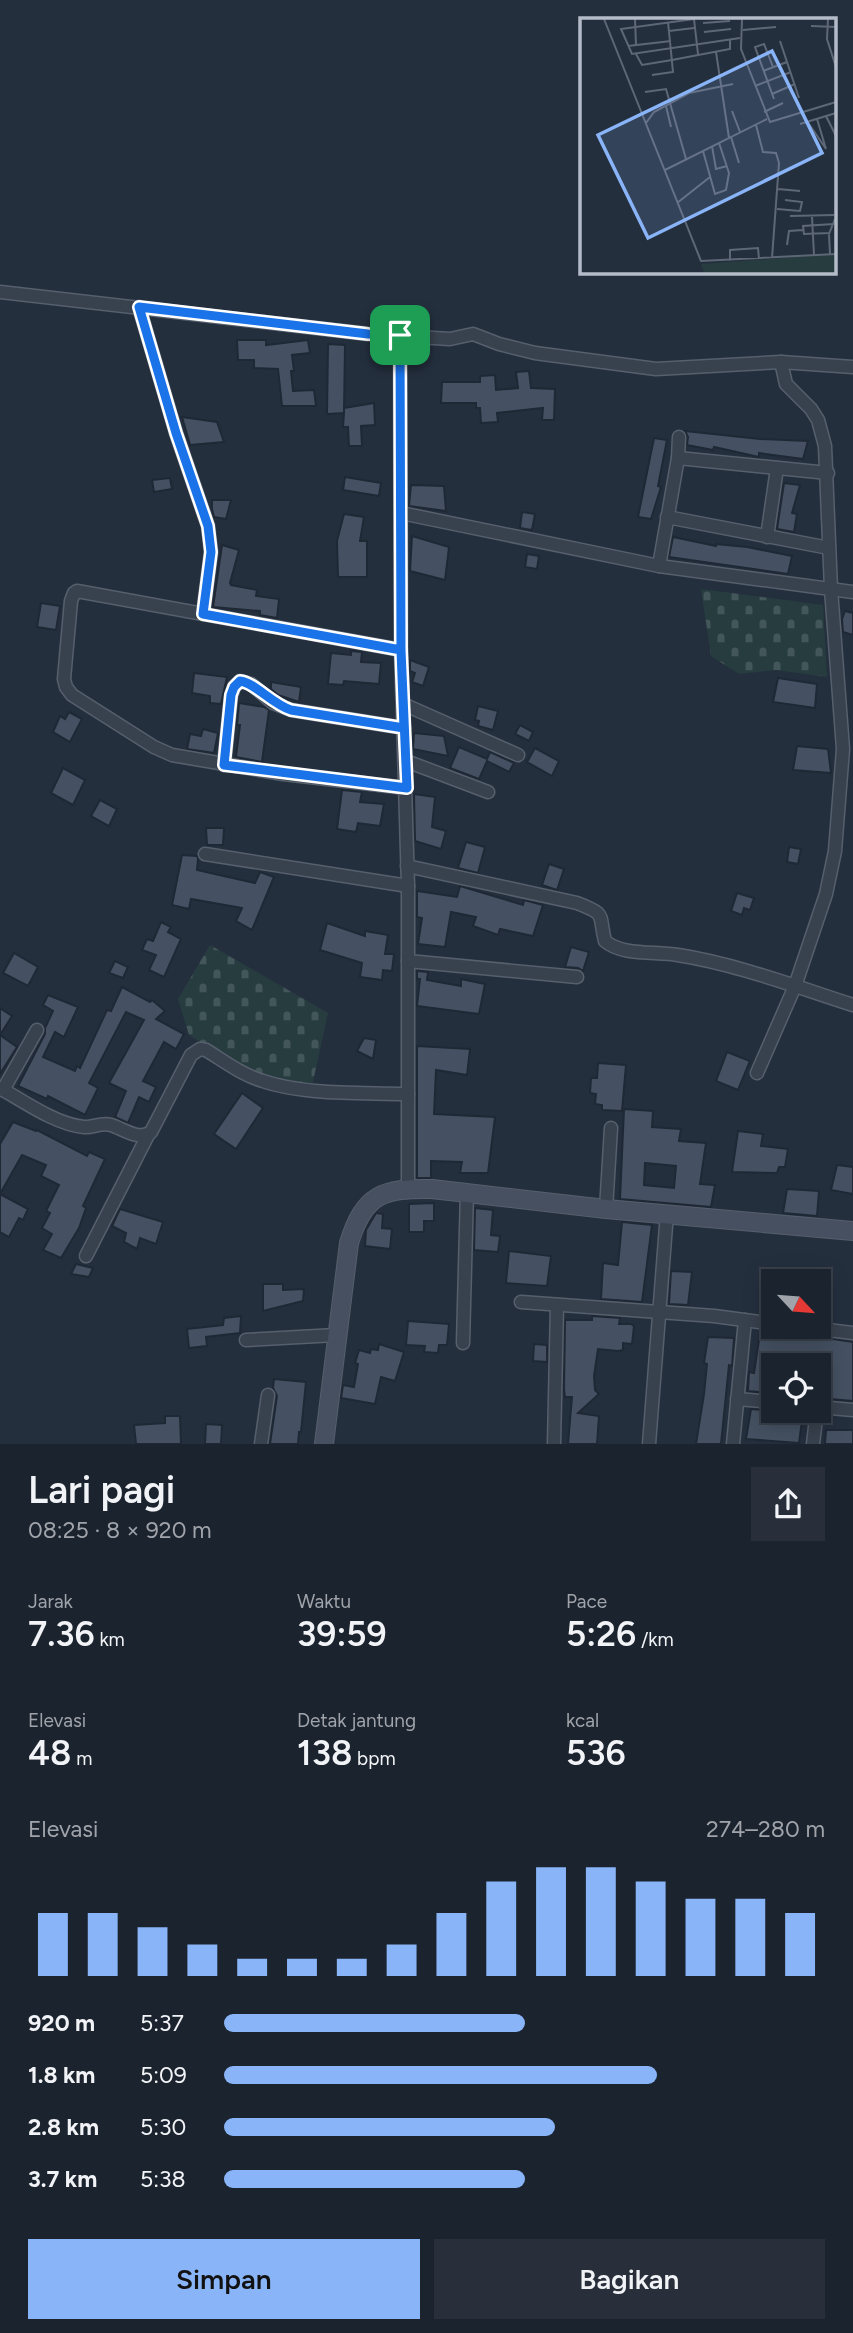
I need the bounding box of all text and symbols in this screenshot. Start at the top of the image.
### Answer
inset map [580,18,836,273]
pin [370,305,430,365]
icon: arrive [381,316,419,354]
north arrow [761,1269,831,1339]
map controls [761,1269,831,1423]
button: locate [761,1353,831,1423]
text: Lari pagi [28,1467,175,1513]
button: share [751,1467,825,1541]
text: 08:25 · 8 × 920 m [28,1516,212,1544]
text: Jarak [28,1590,73,1613]
text: Waktu [297,1590,351,1613]
text: Pace [566,1590,607,1613]
text: 7.36 [28,1613,95,1655]
text: 39:59 [297,1613,387,1655]
text: 5:26 [566,1613,636,1655]
text: km [95,1628,125,1651]
text: /km [636,1628,674,1651]
text: Elevasi [28,1709,86,1732]
text: Detak jantung [297,1709,416,1732]
text: kcal [566,1709,599,1732]
text: 48 [28,1732,71,1774]
text: 138 [297,1732,352,1774]
text: 536 [566,1732,626,1774]
text: m [71,1747,92,1770]
text: bpm [352,1747,396,1770]
text: Elevasi [28,1815,98,1843]
text: 274–280 m [706,1815,825,1843]
text: 920 m [28,2009,95,2037]
text: 5:37 [140,2009,184,2037]
text: 1.8 km [28,2061,95,2089]
text: 5:09 [140,2061,187,2089]
text: 2.8 km [28,2113,99,2141]
text: 5:30 [140,2113,186,2141]
text: 3.7 km [28,2165,97,2193]
text: 5:38 [140,2165,186,2193]
button: Simpan [28,2239,420,2319]
button: Bagikan [434,2239,825,2319]

